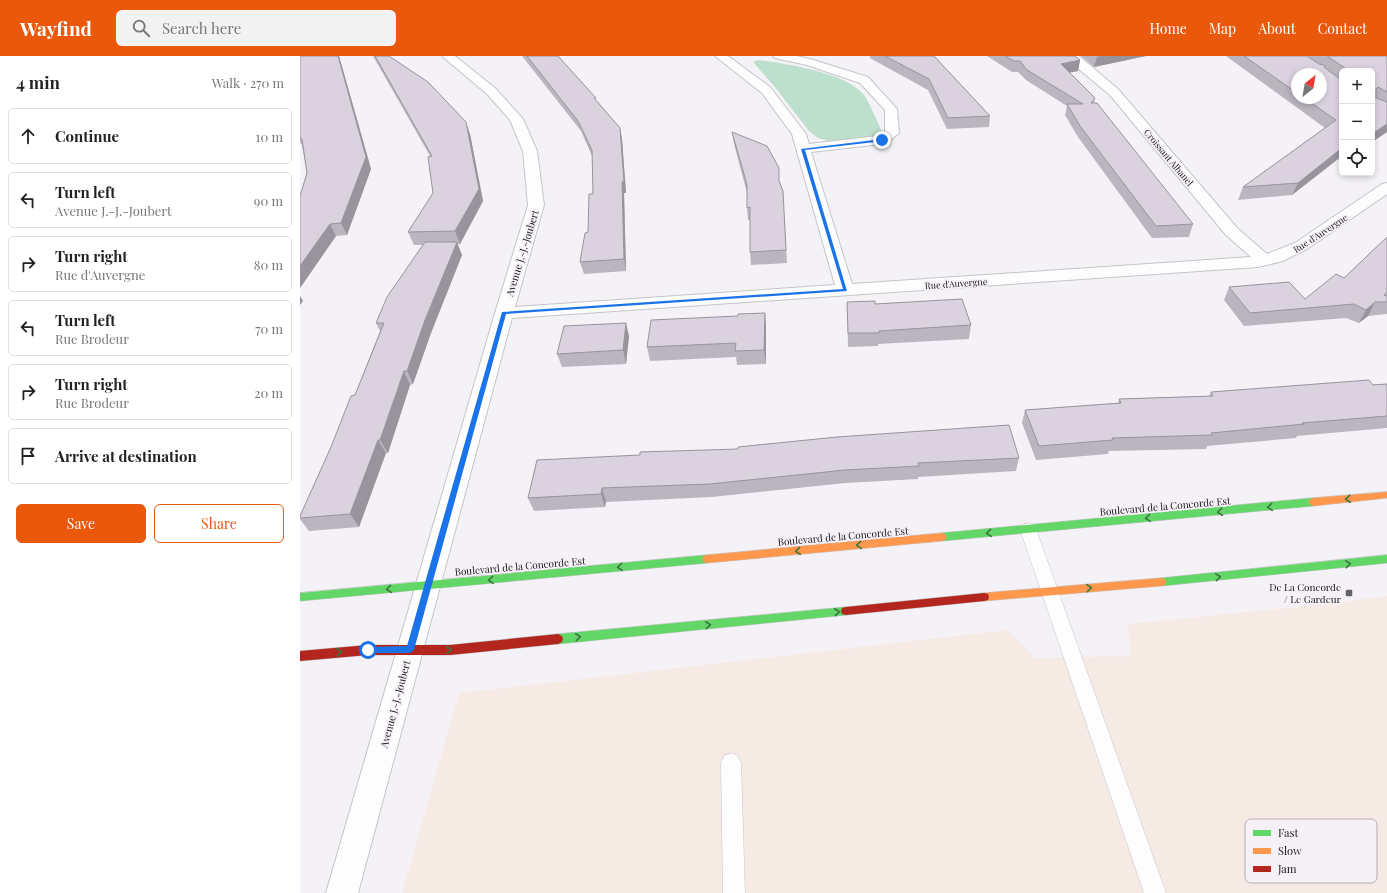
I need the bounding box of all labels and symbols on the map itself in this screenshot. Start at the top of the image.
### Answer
north arrow [1291,68,1327,104]
street label: Croissant Albanel [1142,126,1197,188]
route end [873,131,891,149]
street label: Avenue J.-J.-Joubert [502,208,542,299]
street label: Rue d'Auvergne [1291,211,1350,255]
street label: Rue d'Auvergne [924,275,988,291]
street label: Boulevard de la Concorde Est [1099,493,1231,519]
one-way arrow [1345,494,1351,503]
one-way arrow [1267,502,1273,511]
one-way arrow [1217,507,1223,516]
one-way arrow [1145,514,1151,523]
street label: Boulevard de la Concorde Est [777,523,909,549]
one-way arrow [986,528,992,537]
one-way arrow [856,541,862,550]
one-way arrow [795,546,801,555]
street label: Boulevard de la Concorde Est [454,553,586,579]
one-way arrow [1345,560,1351,569]
one-way arrow [617,563,623,572]
one-way arrow [1215,573,1221,582]
one-way arrow [488,575,494,584]
place label: De La Concorde / Le Gardeur [1269,580,1342,606]
one-way arrow [386,584,392,593]
one-way arrow [1086,584,1092,593]
marker: De La Concorde / Le Gardeur [1344,588,1354,598]
one-way arrow [834,608,840,617]
one-way arrow [705,620,711,629]
one-way arrow [575,633,581,642]
route start [359,641,377,659]
one-way arrow [446,645,452,654]
one-way arrow [336,648,342,657]
street label: Avenue J.-J.-Joubert [376,658,413,750]
legend [1245,819,1377,883]
text: Fast [1278,825,1298,840]
text: Slow [1278,843,1302,858]
text: Jam [1277,861,1297,876]

